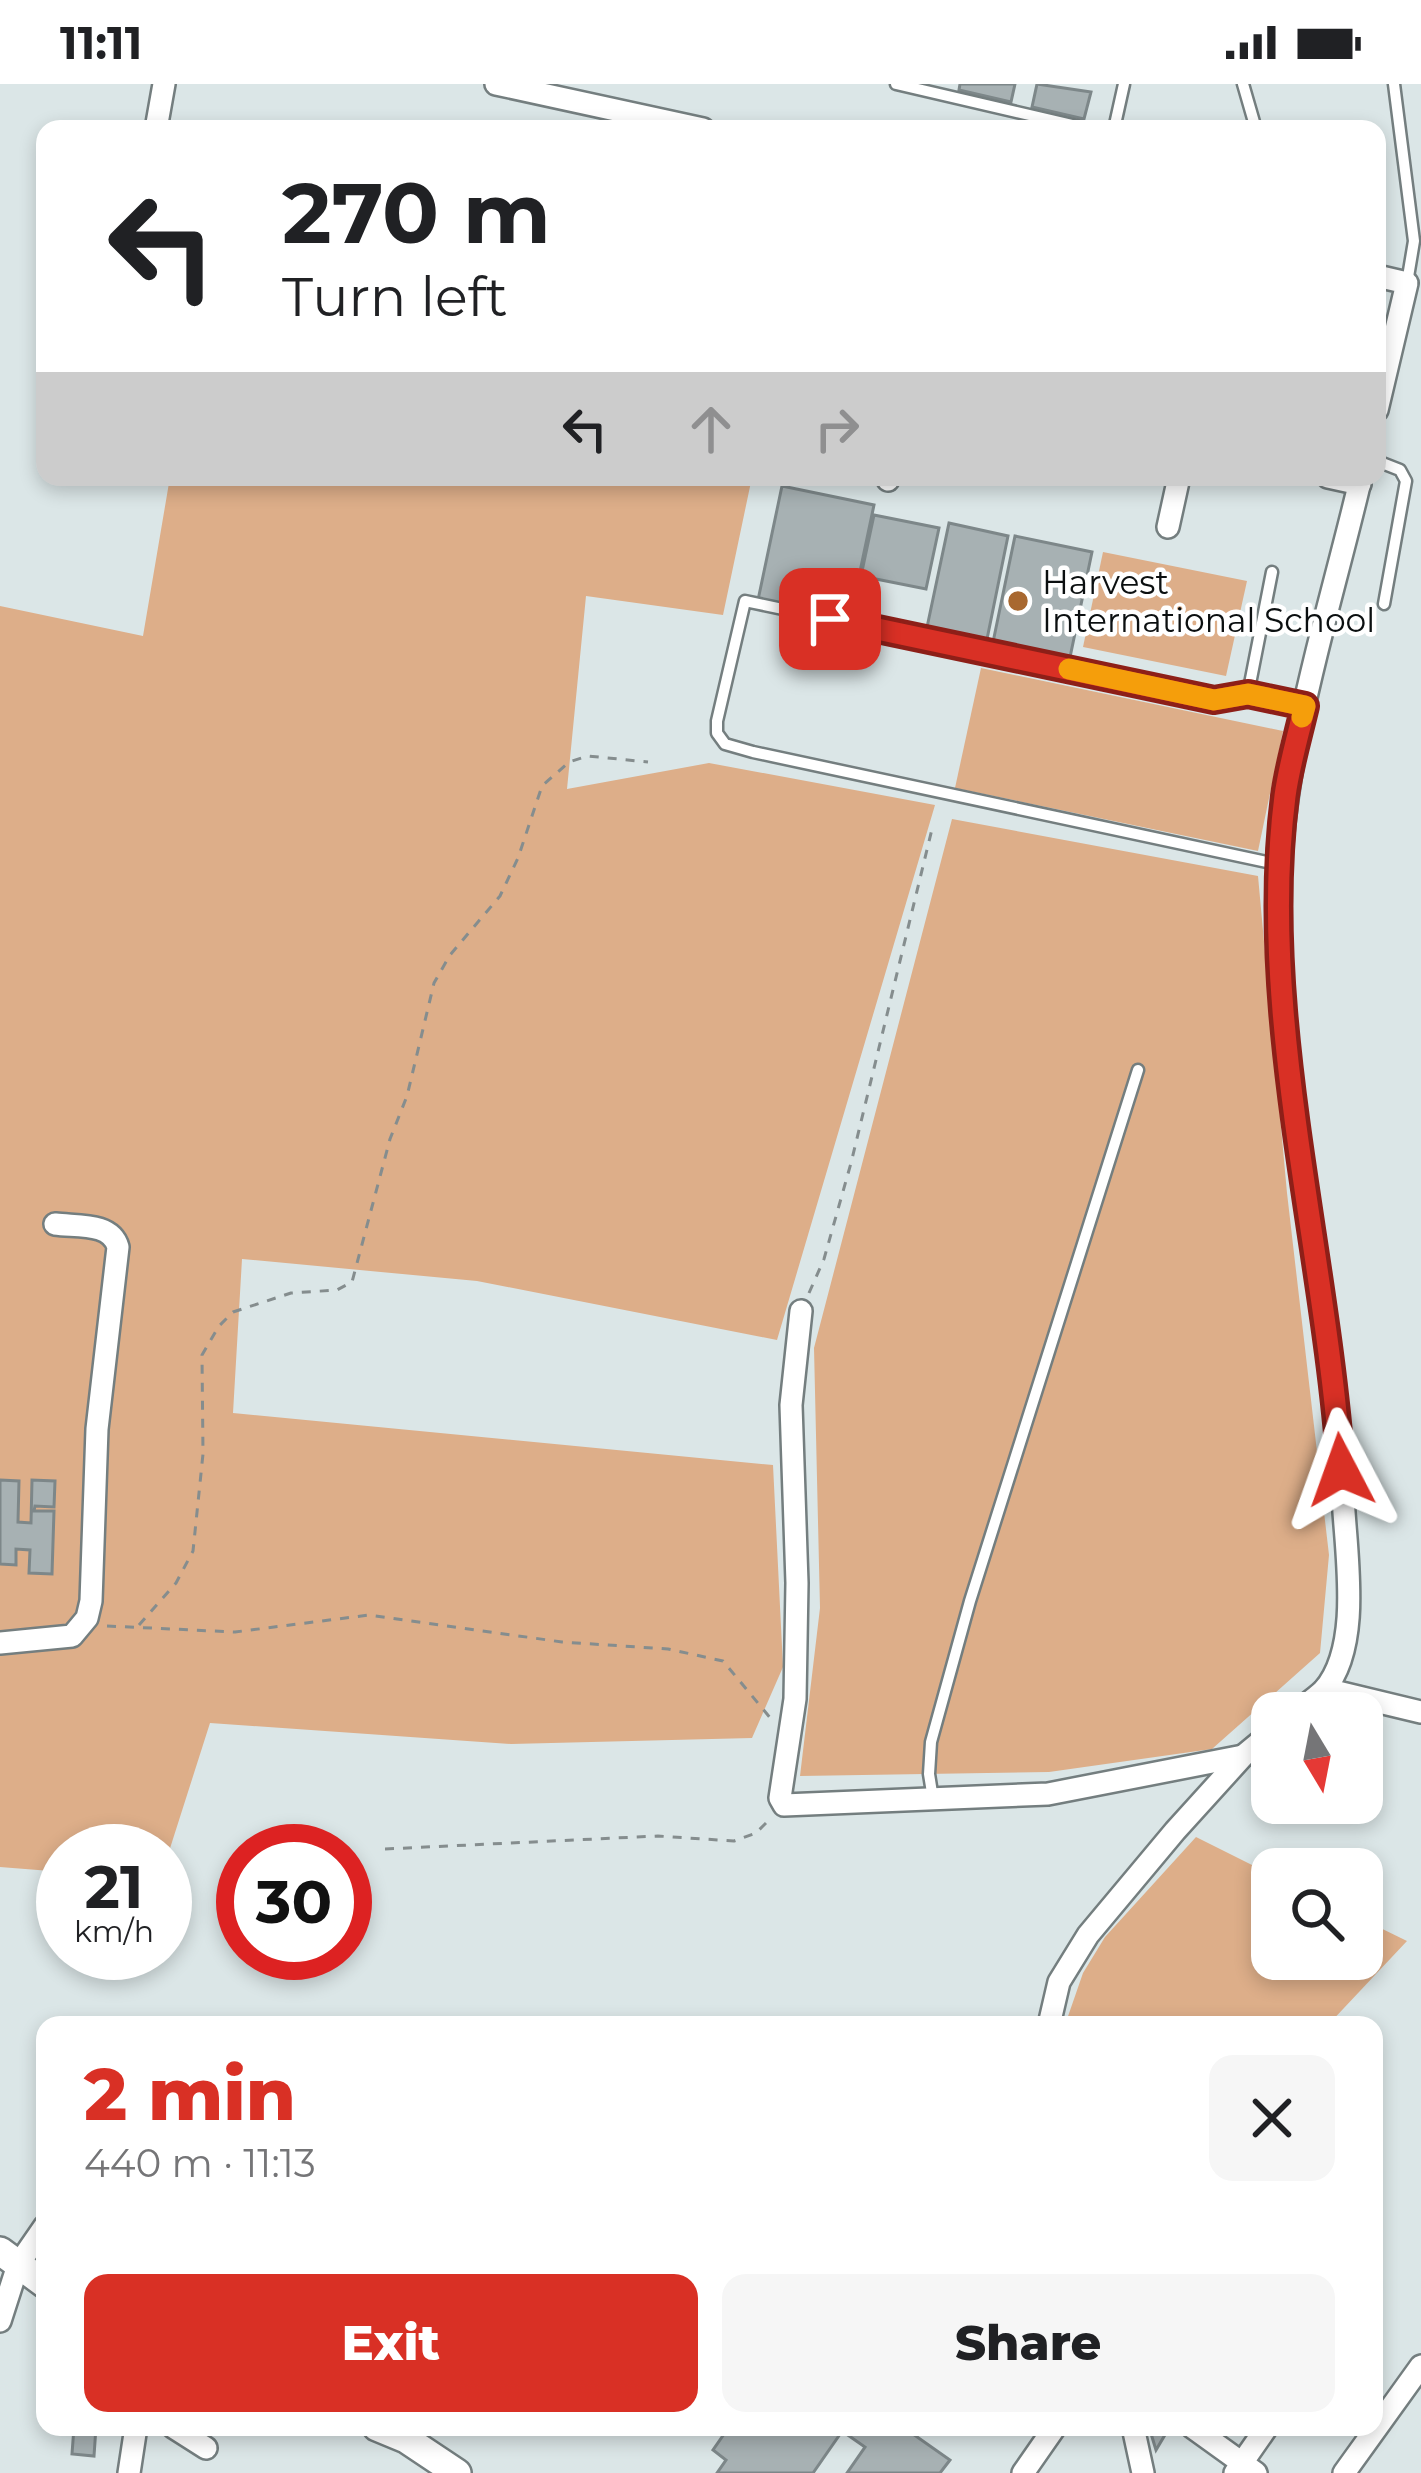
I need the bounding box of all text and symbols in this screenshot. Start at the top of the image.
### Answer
text: 11:11 [60,15,142,70]
text: 270 m [282,162,551,264]
icon: left [84,168,240,324]
text: Turn left [282,264,508,330]
icon: left [552,396,618,462]
icon: ahead [678,396,744,462]
icon: right [804,396,870,462]
place label: Harvest International School [1042,562,1375,640]
pin [779,568,881,670]
icon: arrive [797,586,863,652]
marker: Harvest International School [1005,588,1031,614]
position arrow [1278,1407,1404,1533]
north arrow [1251,1692,1383,1824]
map controls [1251,1692,1383,1980]
speed limit sign: 30 [216,1824,372,1980]
button: search [1251,1848,1383,1980]
text: 21 [85,1850,143,1923]
text: km/h [74,1913,154,1950]
text: 2 min [84,2050,296,2138]
button: close [1209,2055,1335,2181]
text: 440 m · 11:13 [84,2139,316,2187]
button: Exit [84,2274,698,2412]
button: Share [722,2274,1335,2412]

